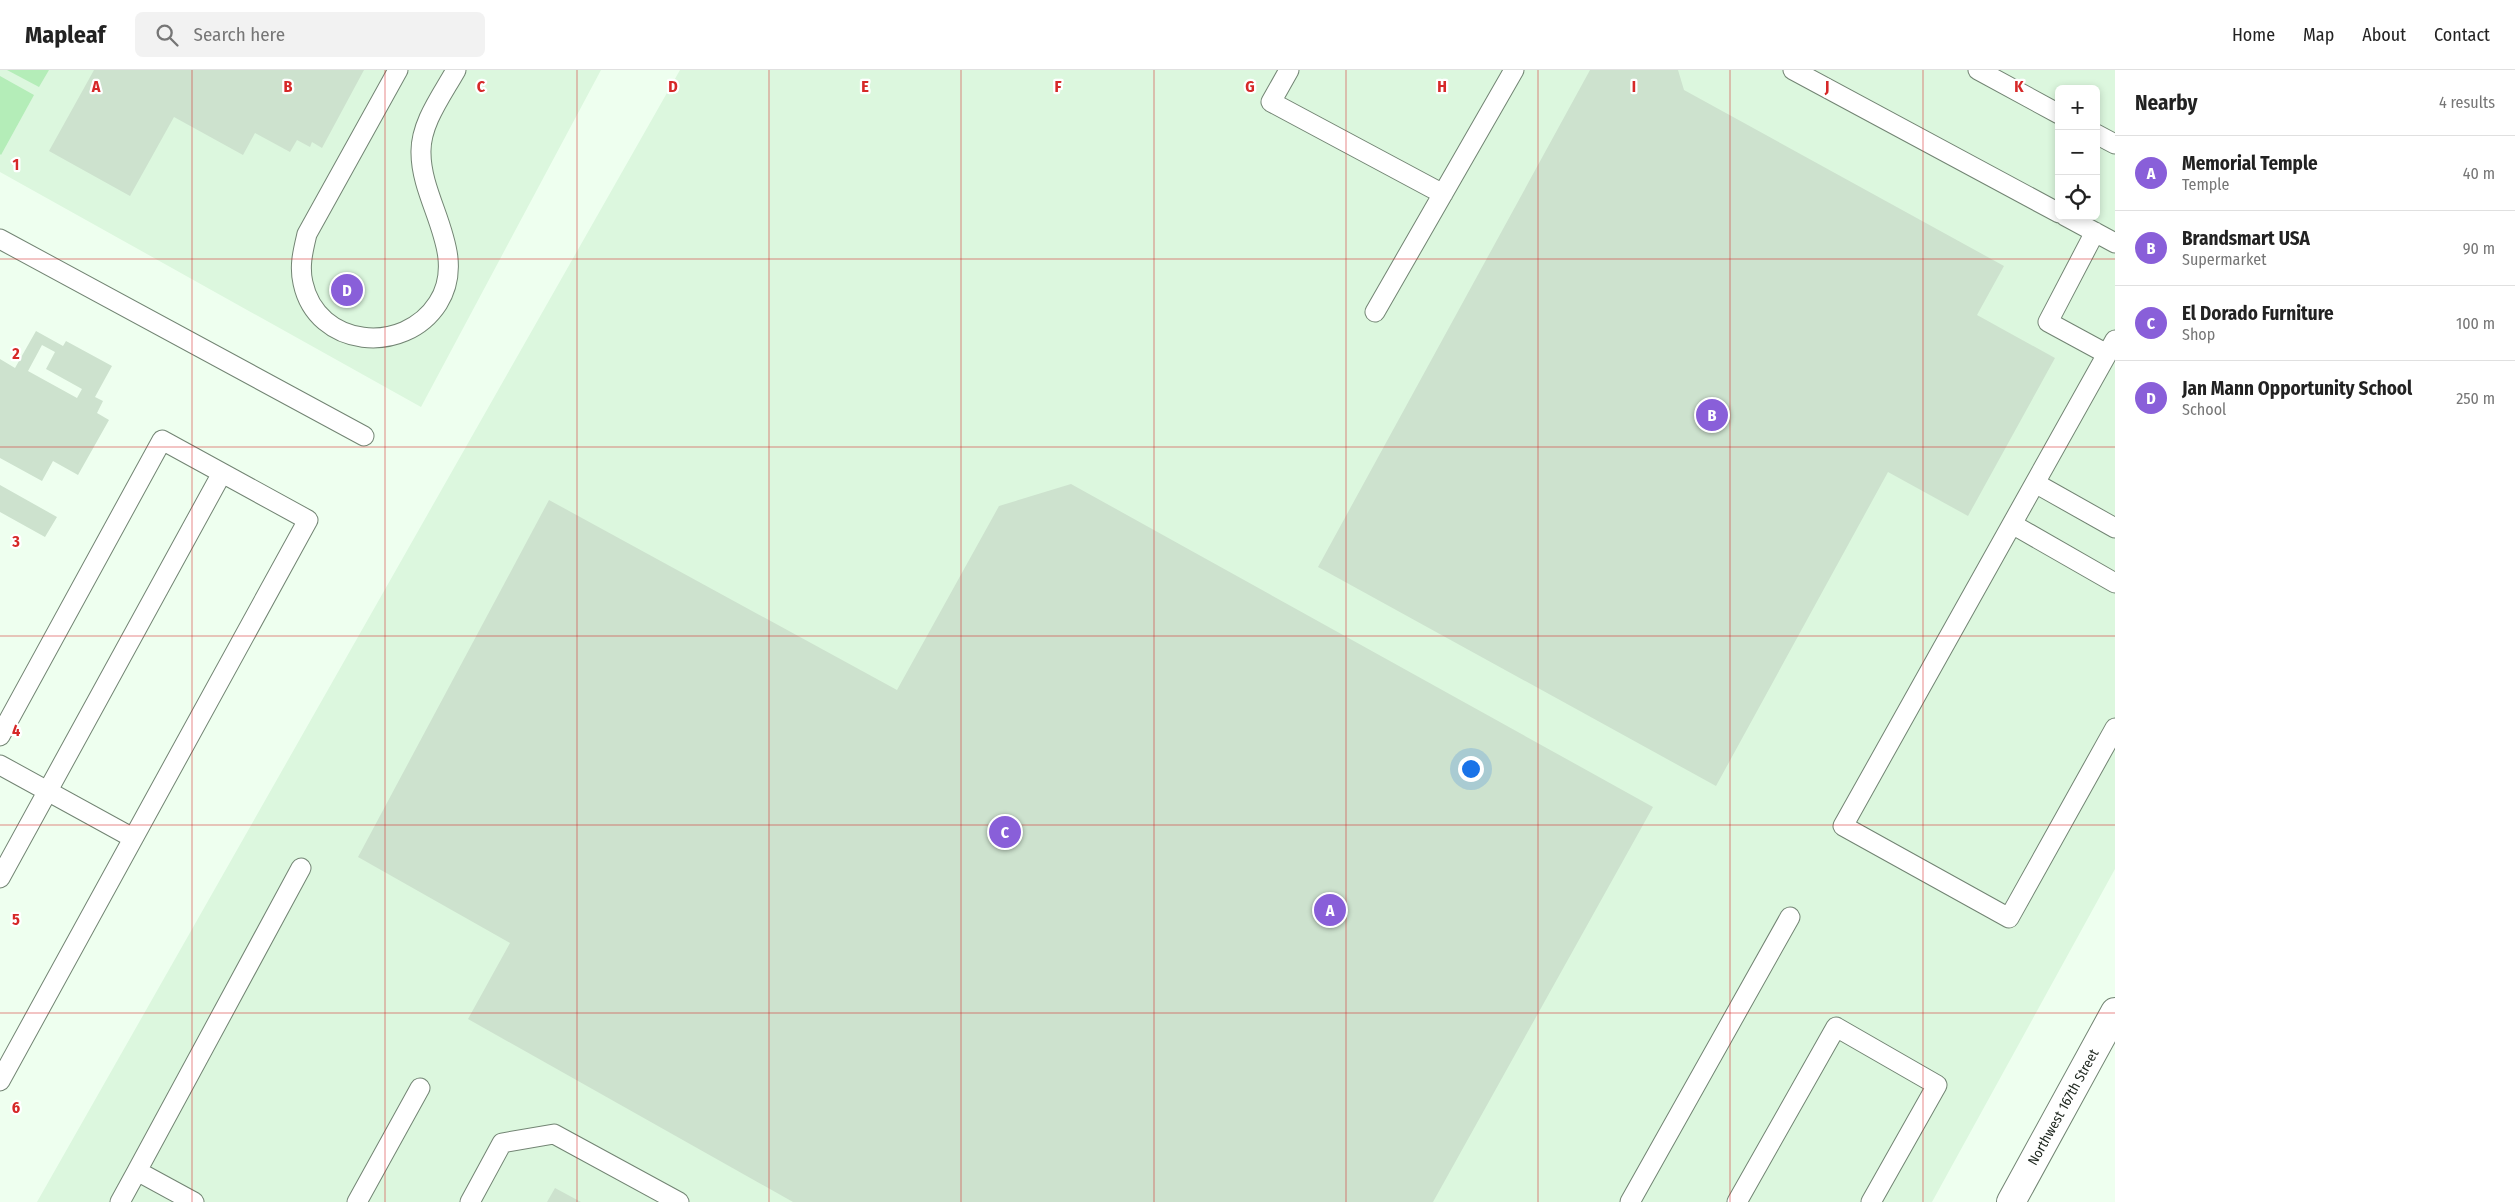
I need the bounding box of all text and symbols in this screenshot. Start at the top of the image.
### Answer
search box [135,12,485,57]
text: Mapleaf [25,21,105,49]
icon: search [153,21,181,49]
text: Search here [193,23,285,46]
text: Home [2232,24,2275,46]
text: Map [2303,24,2334,46]
text: About [2362,24,2406,46]
text: Contact [2434,24,2490,46]
text: A [91,77,101,96]
text: B [284,77,293,96]
text: C [477,77,486,96]
text: D [668,77,678,96]
text: E [861,77,869,96]
text: F [1054,77,1062,96]
text: G [1245,77,1255,96]
text: H [1437,77,1447,96]
text: I [1632,77,1636,96]
text: J [1824,77,1829,96]
text: K [2014,77,2024,96]
map controls [2055,85,2100,220]
button: + [2055,85,2100,130]
text: Nearby [2135,90,2197,116]
text: 4 results [2439,93,2495,112]
button: − [2055,130,2100,175]
text: Memorial Temple [2182,152,2318,175]
text: 1 [13,155,19,174]
text: A [2147,164,2155,183]
text: 40 m [2463,164,2495,183]
button: locate [2055,175,2100,220]
text: Temple [2182,175,2229,194]
text: Brandsmart USA [2182,227,2310,250]
text: B [2147,239,2155,258]
text: 90 m [2463,239,2495,258]
text: Supermarket [2182,250,2266,269]
pin: D [331,271,363,309]
text: El Dorado Furniture [2182,302,2334,325]
text: C [2147,314,2155,333]
text: 100 m [2456,314,2495,333]
text: Shop [2182,325,2215,344]
text: 2 [11,344,20,363]
text: Jan Mann Opportunity School [2182,377,2412,400]
text: D [2146,389,2156,408]
text: 250 m [2456,389,2495,408]
pin: B [1696,396,1728,434]
text: School [2182,400,2226,419]
text: 3 [11,532,20,551]
text: 4 [12,721,20,740]
your location [1458,756,1484,782]
pin: C [989,813,1021,851]
pin: A [1314,891,1346,929]
text: 5 [12,910,20,929]
street label: Northwest 167th Street [2024,1046,2103,1168]
text: 6 [12,1098,20,1117]

